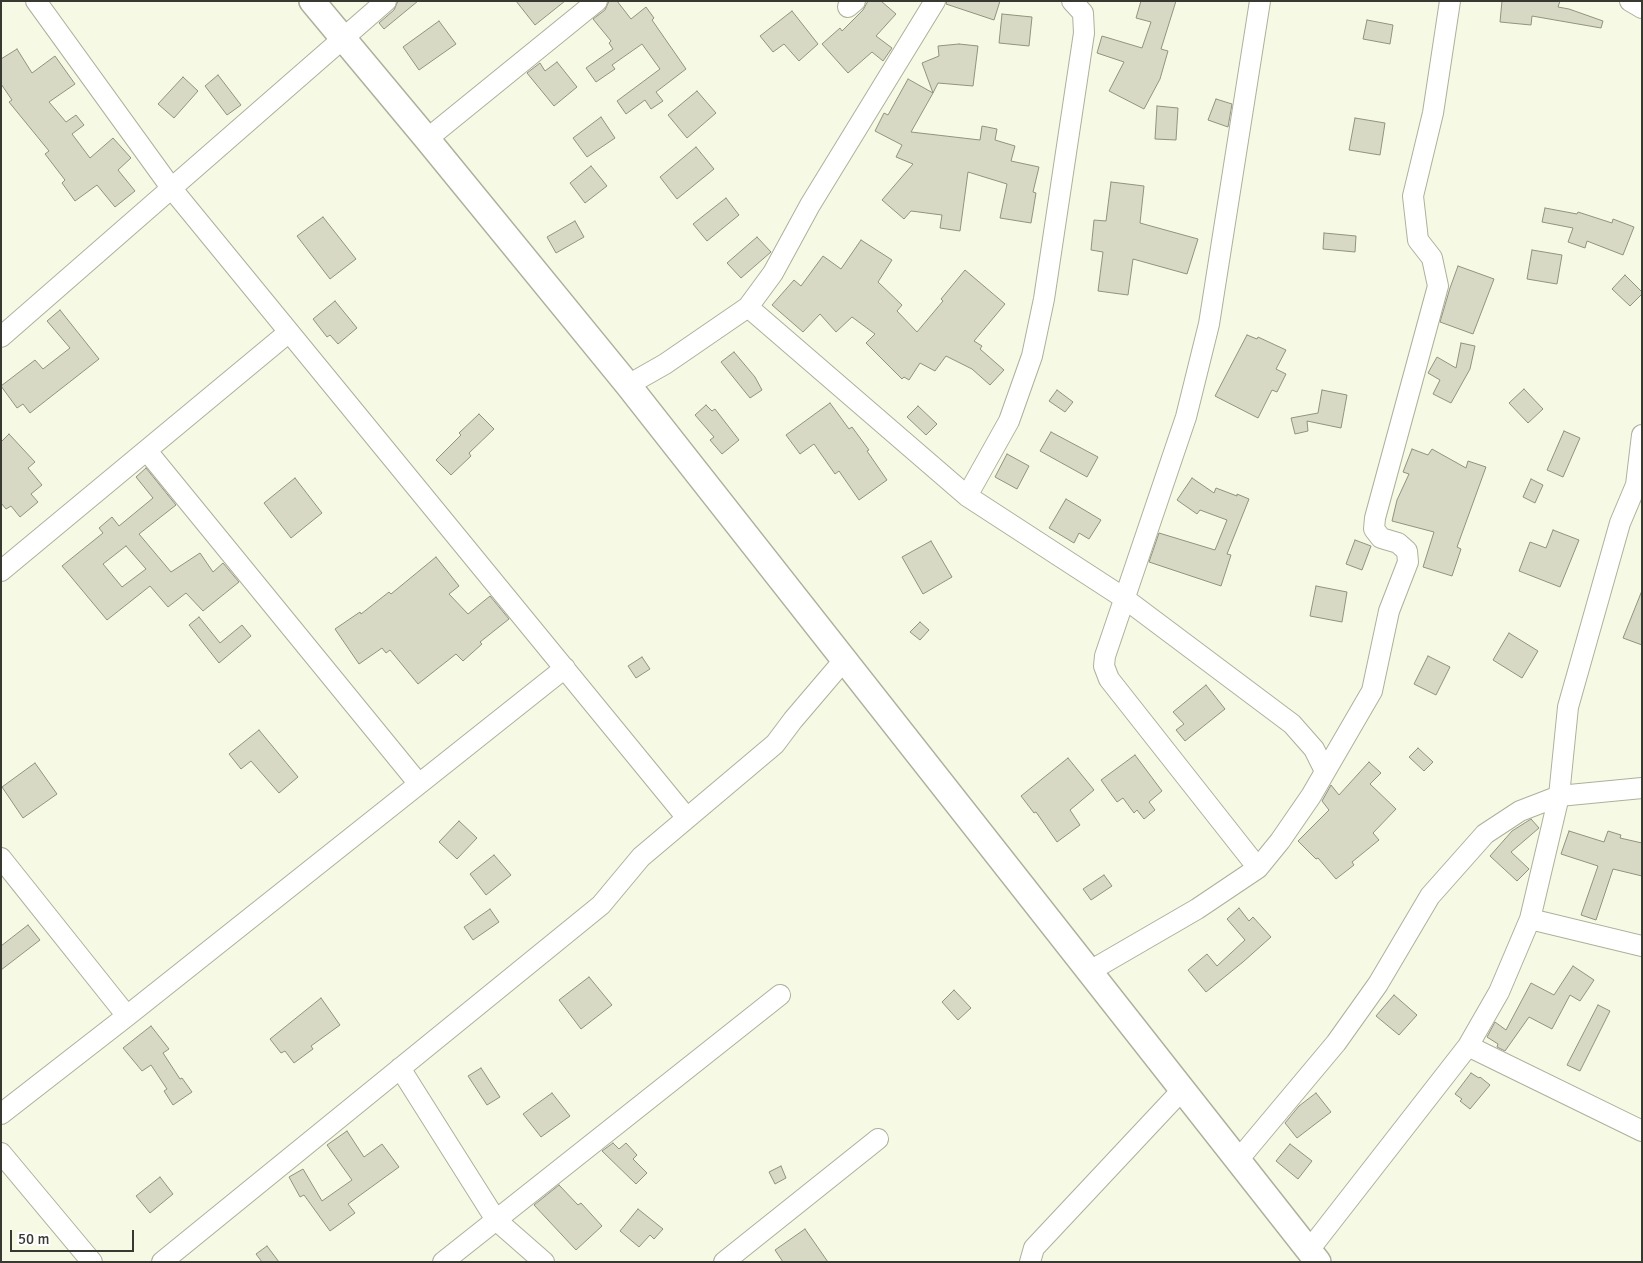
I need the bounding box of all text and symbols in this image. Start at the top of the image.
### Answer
scale bar [12,1220,136,1252]
text: 50 m [18,1230,49,1248]

